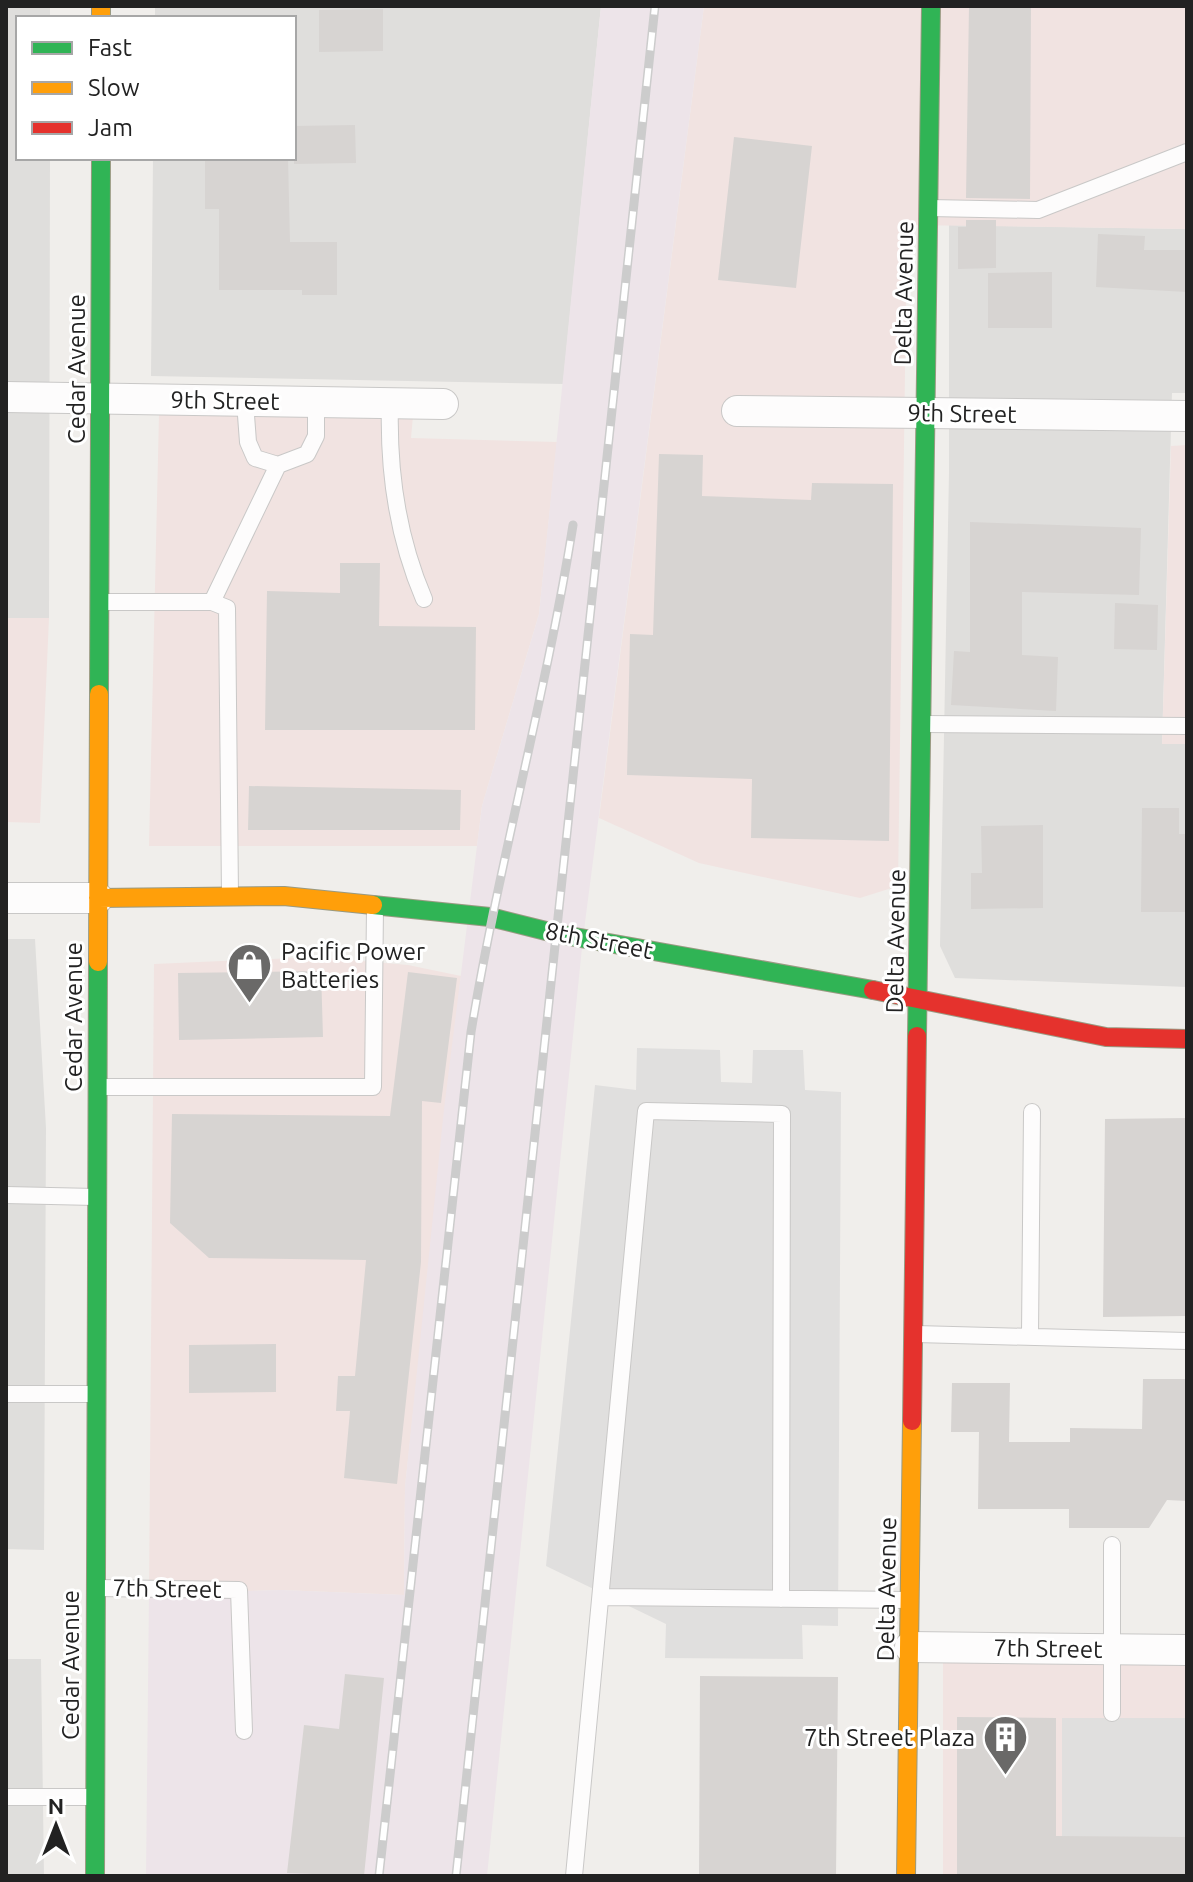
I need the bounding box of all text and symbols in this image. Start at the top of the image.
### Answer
legend [16,16,296,160]
text: Fast [88,34,132,61]
text: Slow [88,74,140,101]
text: Jam [88,114,133,141]
street label: Delta Avenue [889,220,918,365]
street label: Cedar Avenue [63,294,90,444]
street label: 9th Street [170,386,280,415]
street label: 9th Street [907,399,1017,428]
street label: Delta Avenue [881,868,910,1013]
street label: 8th Street [543,917,656,964]
place label: Pacific Power Batteries [281,938,425,993]
street label: Cedar Avenue [60,942,87,1092]
shop icon: Pacific Power Batteries [226,942,274,1005]
street label: Delta Avenue [872,1516,901,1661]
street label: 7th Street [112,1574,222,1603]
street label: Cedar Avenue [57,1590,84,1740]
street label: 7th Street [993,1634,1103,1663]
building icon: 7th Street Plaza [982,1714,1030,1777]
place label: 7th Street Plaza [804,1724,975,1751]
north arrow [16,1786,96,1866]
text: N [48,1793,64,1818]

